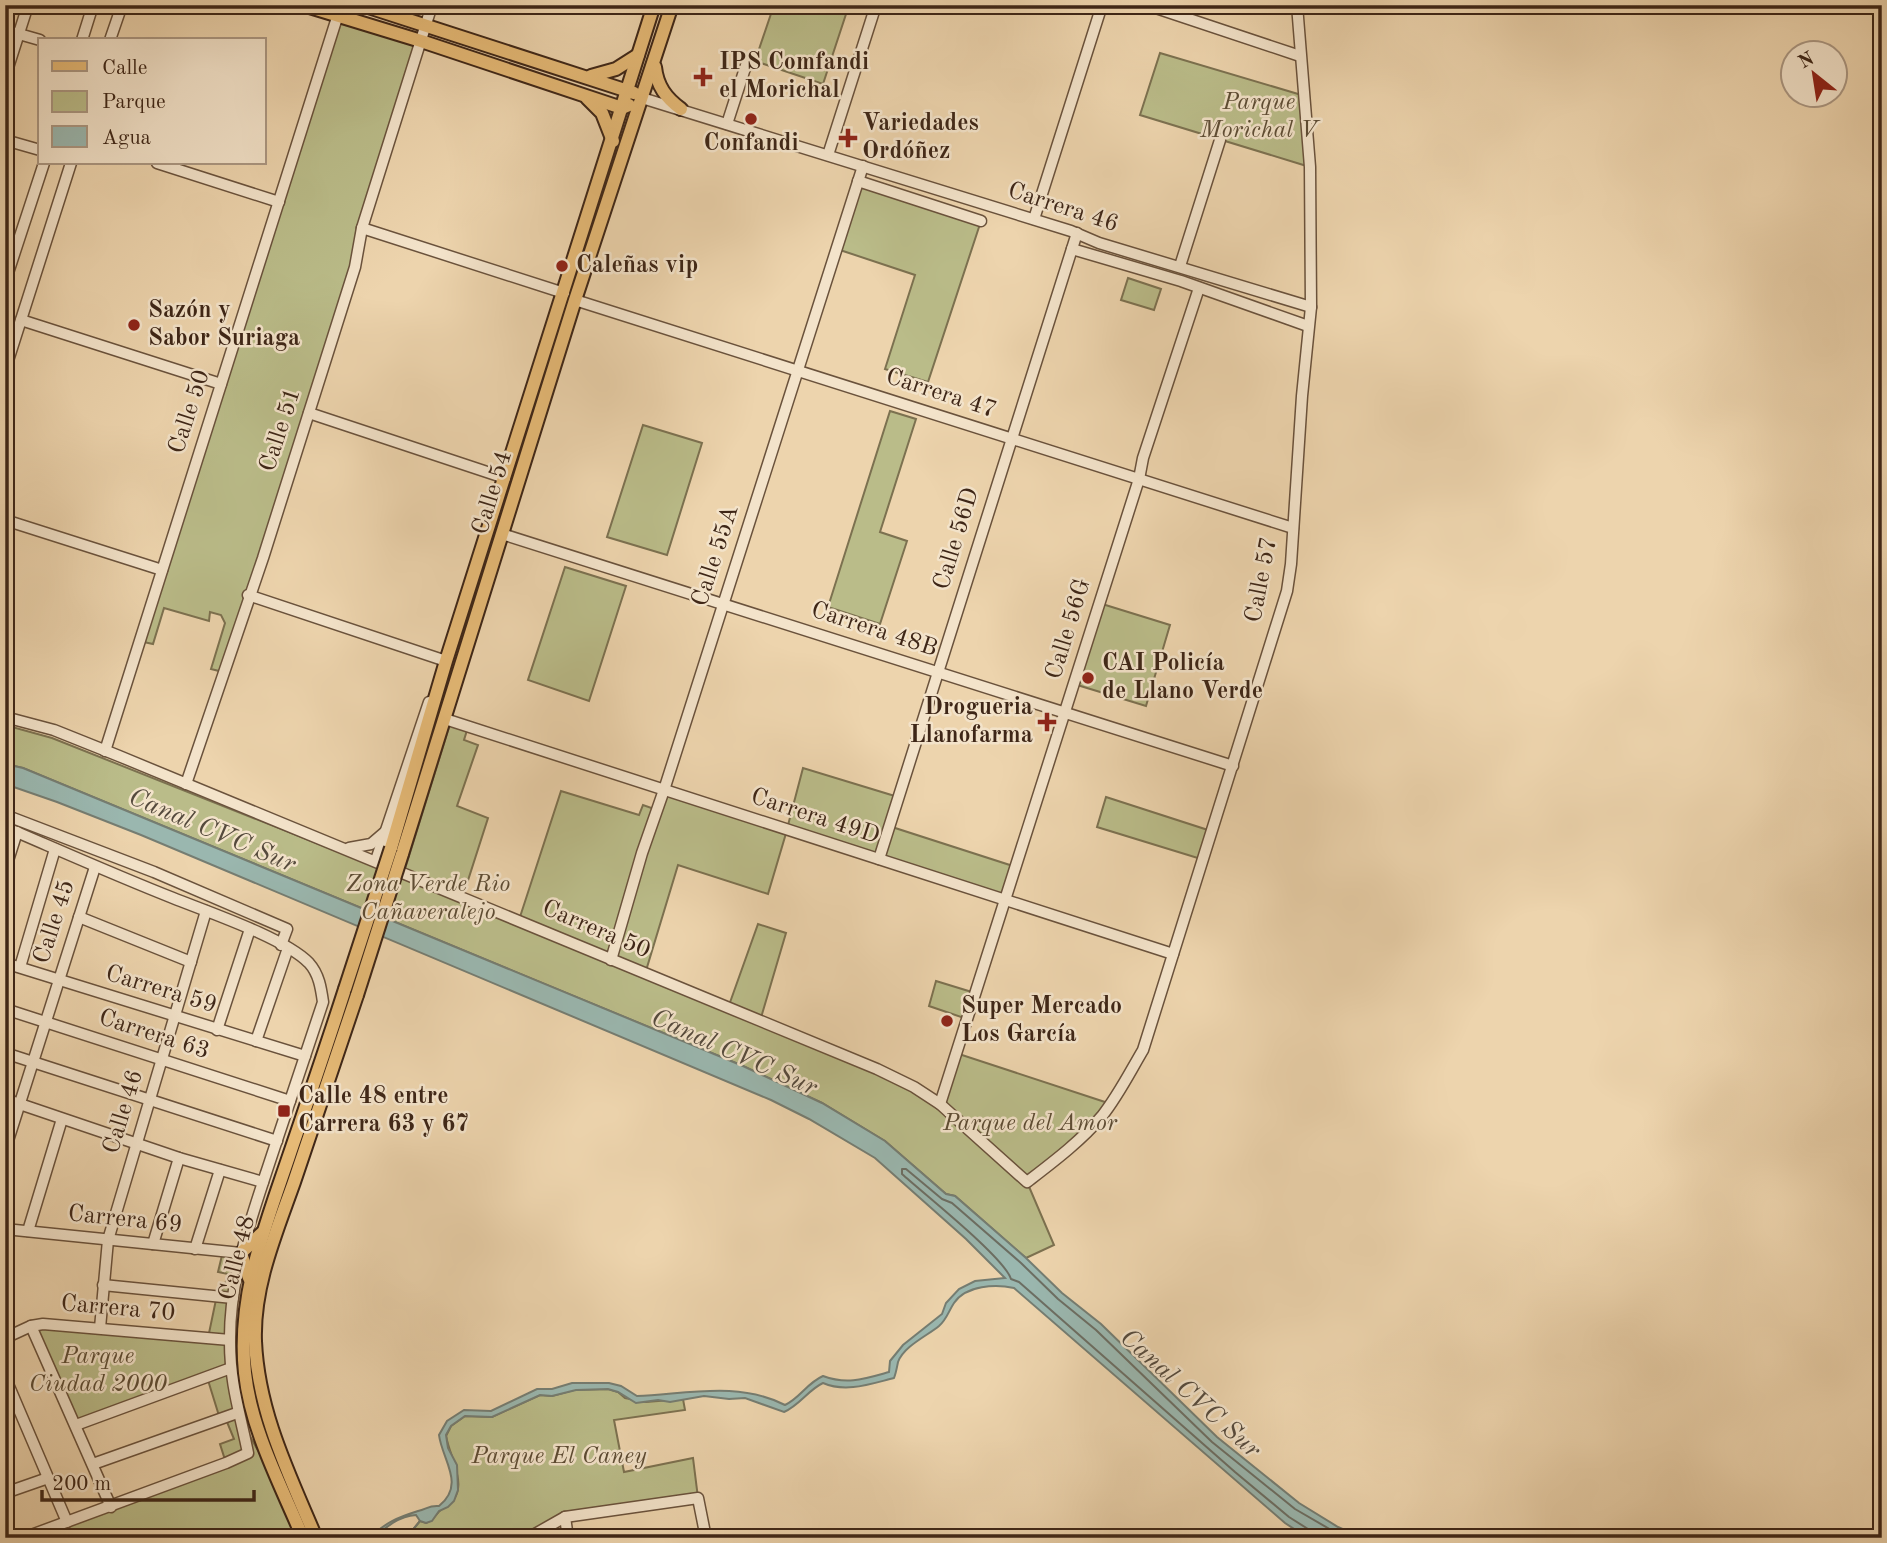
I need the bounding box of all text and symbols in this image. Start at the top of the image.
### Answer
legend [38,38,266,164]
north arrow [1778,38,1848,108]
text: N [1796,49,1818,73]
place label: IPS Comfandi el Morichal [719,51,869,103]
text: Calle [102,58,147,79]
marker: IPS Comfandi el Morichal [693,67,713,87]
park label: Parque Morichal V [1199,91,1321,143]
text: Parque [102,92,166,113]
marker: Confandi [743,111,759,127]
place label: Variedades Ordóñez [862,112,979,164]
text: Agua [102,128,151,149]
marker: Variedades Ordóñez [840,130,856,146]
place label: Confandi [703,132,799,156]
street label: Carrera 46 [1005,179,1121,237]
place label: Caleñas vip [576,254,698,278]
marker: Caleñas vip [554,258,570,274]
place label: Sazón y Sabor Suriaga [148,299,300,351]
marker: Sazón y Sabor Suriaga [126,317,142,333]
street label: Carrera 47 [883,365,999,423]
street label: Calle 50 [165,367,215,457]
street label: Calle 51 [256,385,306,475]
street label: Calle 54 [469,448,517,538]
street label: Calle 56D [930,485,984,593]
street label: Calle 55A [688,502,744,610]
street label: Calle 57 [1242,535,1282,625]
street label: Calle 56G [1042,576,1096,682]
street label: Carrera 48B [808,598,940,662]
place label: CAI Policía de Llano Verde [1102,652,1263,704]
marker: CAI Policía de Llano Verde [1080,670,1096,686]
place label: Drogueria Llanofarma [909,696,1033,748]
marker: Drogueria Llanofarma [1039,714,1055,730]
water label: Canal CVC Sur [125,784,300,878]
street label: Carrera 49D [748,785,882,849]
park label: Zona Verde Rio Cañaveralejo [346,873,510,925]
street label: Calle 45 [30,877,80,967]
street label: Carrera 50 [538,897,654,963]
street label: Carrera 59 [103,962,219,1018]
place label: Super Mercado Los García [961,995,1122,1047]
water label: Canal CVC Sur [647,1005,822,1102]
street label: Carrera 63 [96,1006,212,1064]
marker: Super Mercado Los García [939,1013,955,1029]
street label: Calle 46 [100,1067,148,1157]
place label: Calle 48 entre Carrera 63 y 67 [298,1085,469,1137]
marker: Calle 48 entre Carrera 63 y 67 [276,1103,292,1119]
park label: Parque del Amor [942,1112,1118,1136]
street label: Carrera 69 [67,1202,183,1238]
street label: Calle 48 [216,1213,260,1303]
street label: Carrera 70 [60,1292,176,1326]
water label: Canal CVC Sur [1115,1325,1266,1464]
park label: Parque Ciudad 2000 [29,1345,167,1397]
park label: Parque El Caney [471,1445,647,1469]
scale bar [42,1459,254,1503]
text: 200 m [52,1474,111,1495]

